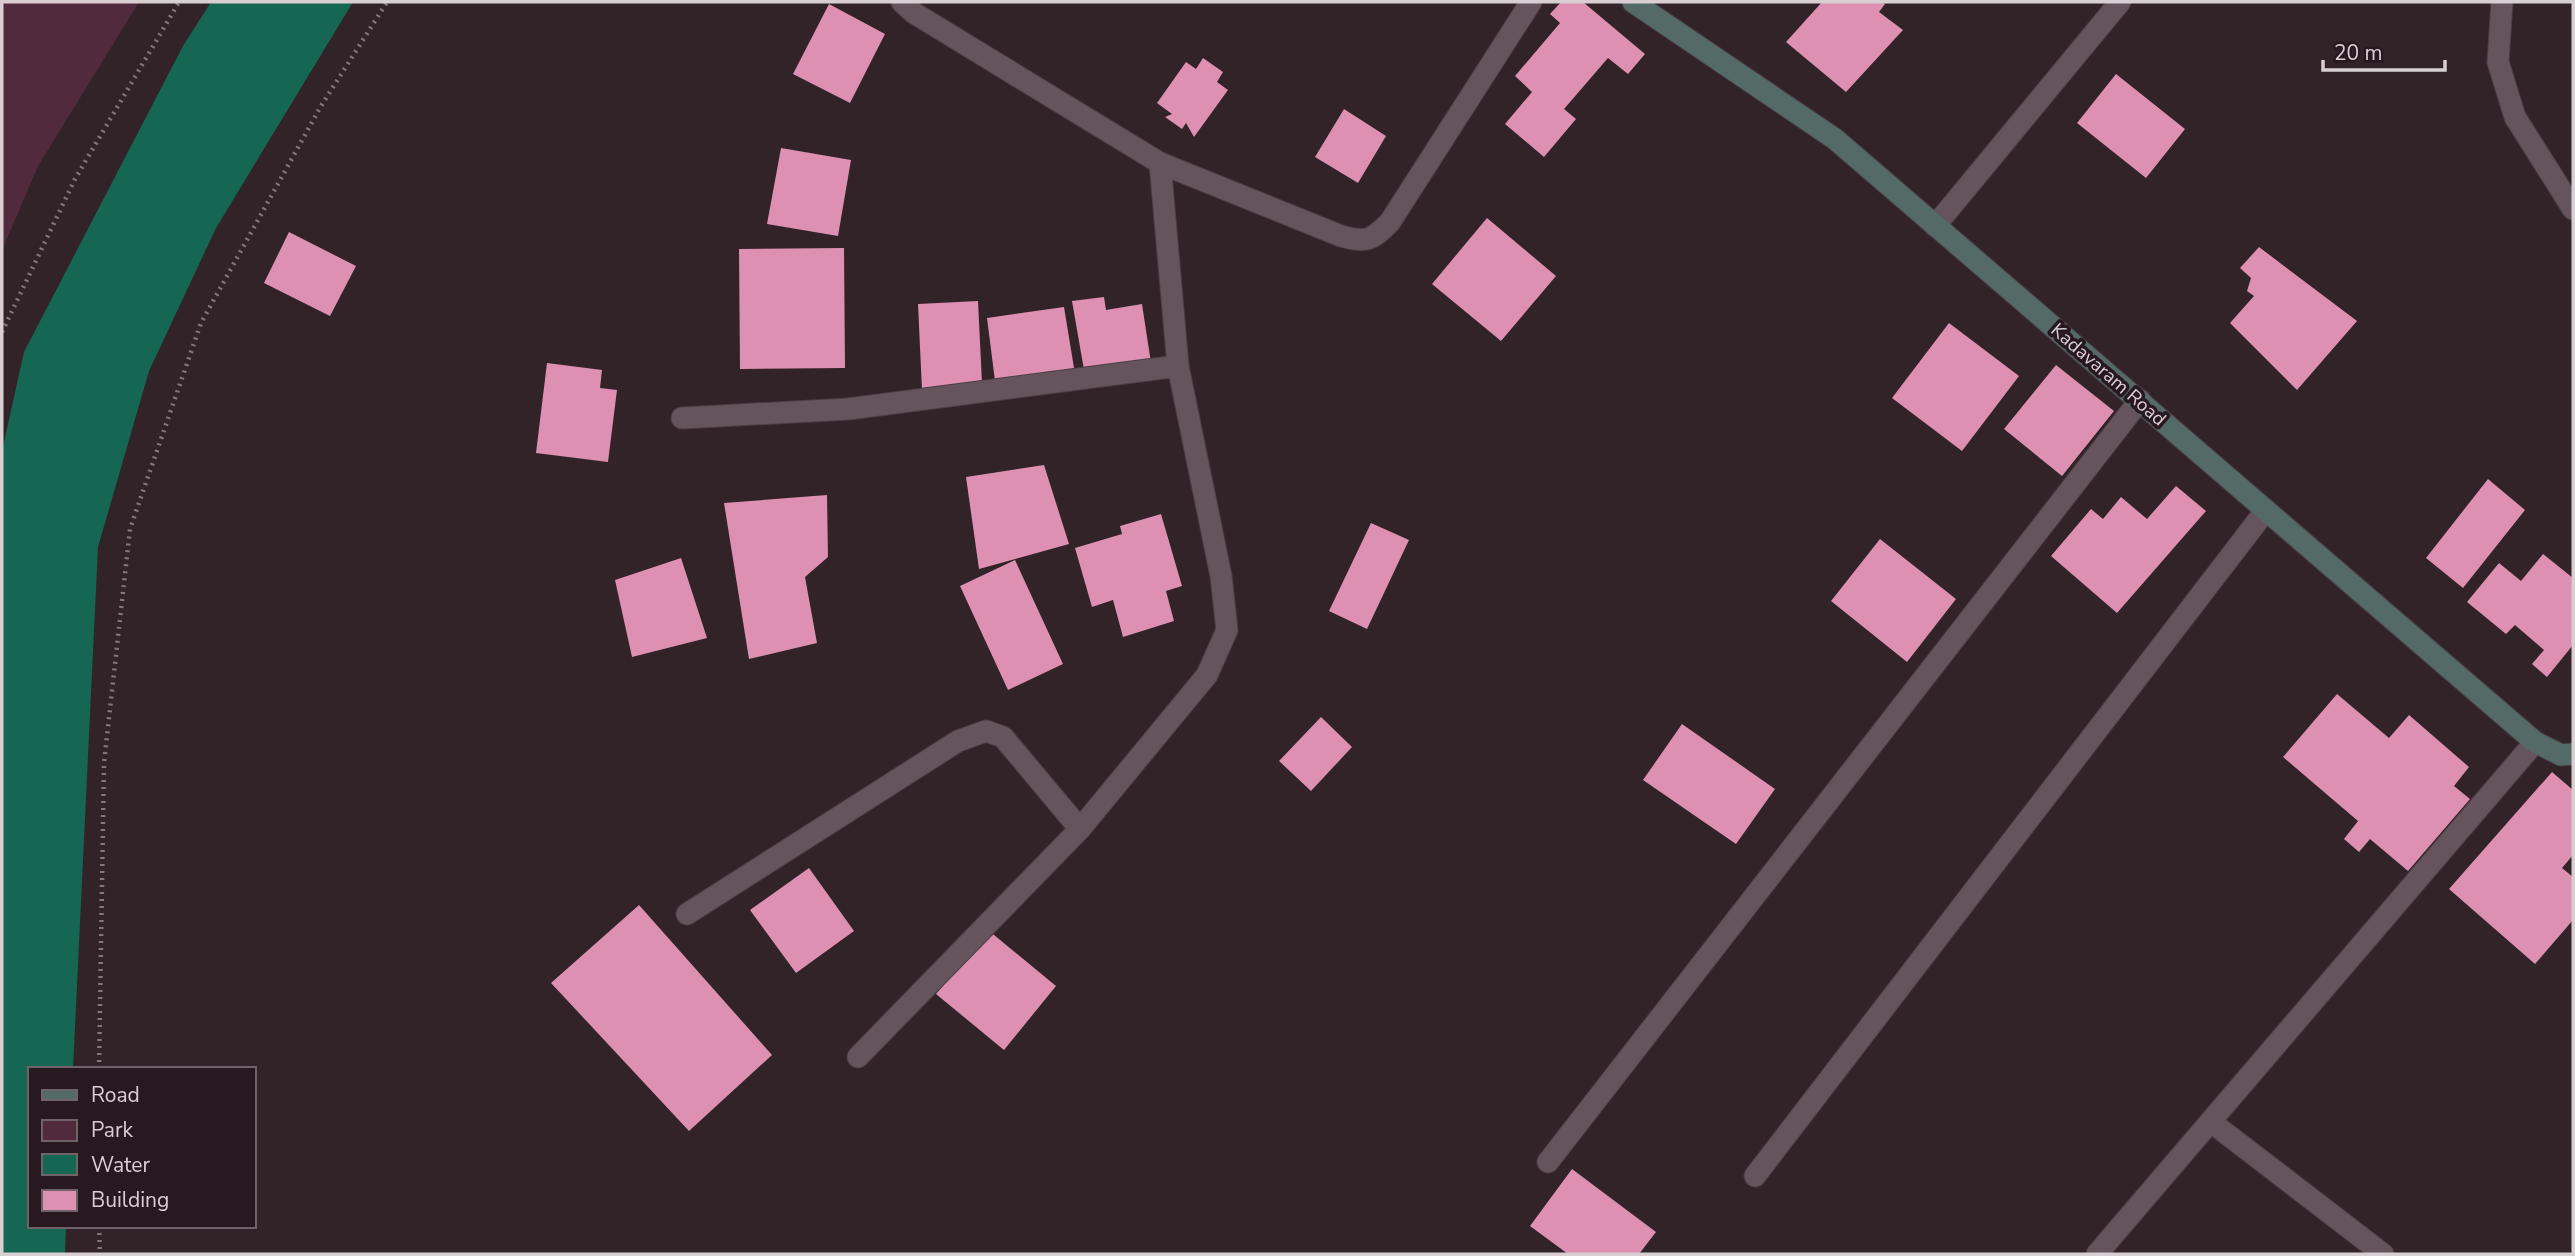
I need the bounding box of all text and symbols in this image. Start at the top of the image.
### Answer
scale bar [2323,28,2446,72]
text: 20 m [2334,39,2383,67]
street label: Kadavaram Road [2045,317,2172,432]
legend [28,1067,256,1228]
text: Road [91,1081,140,1109]
text: Park [91,1116,133,1144]
text: Water [91,1151,150,1179]
text: Building [91,1186,169,1214]

